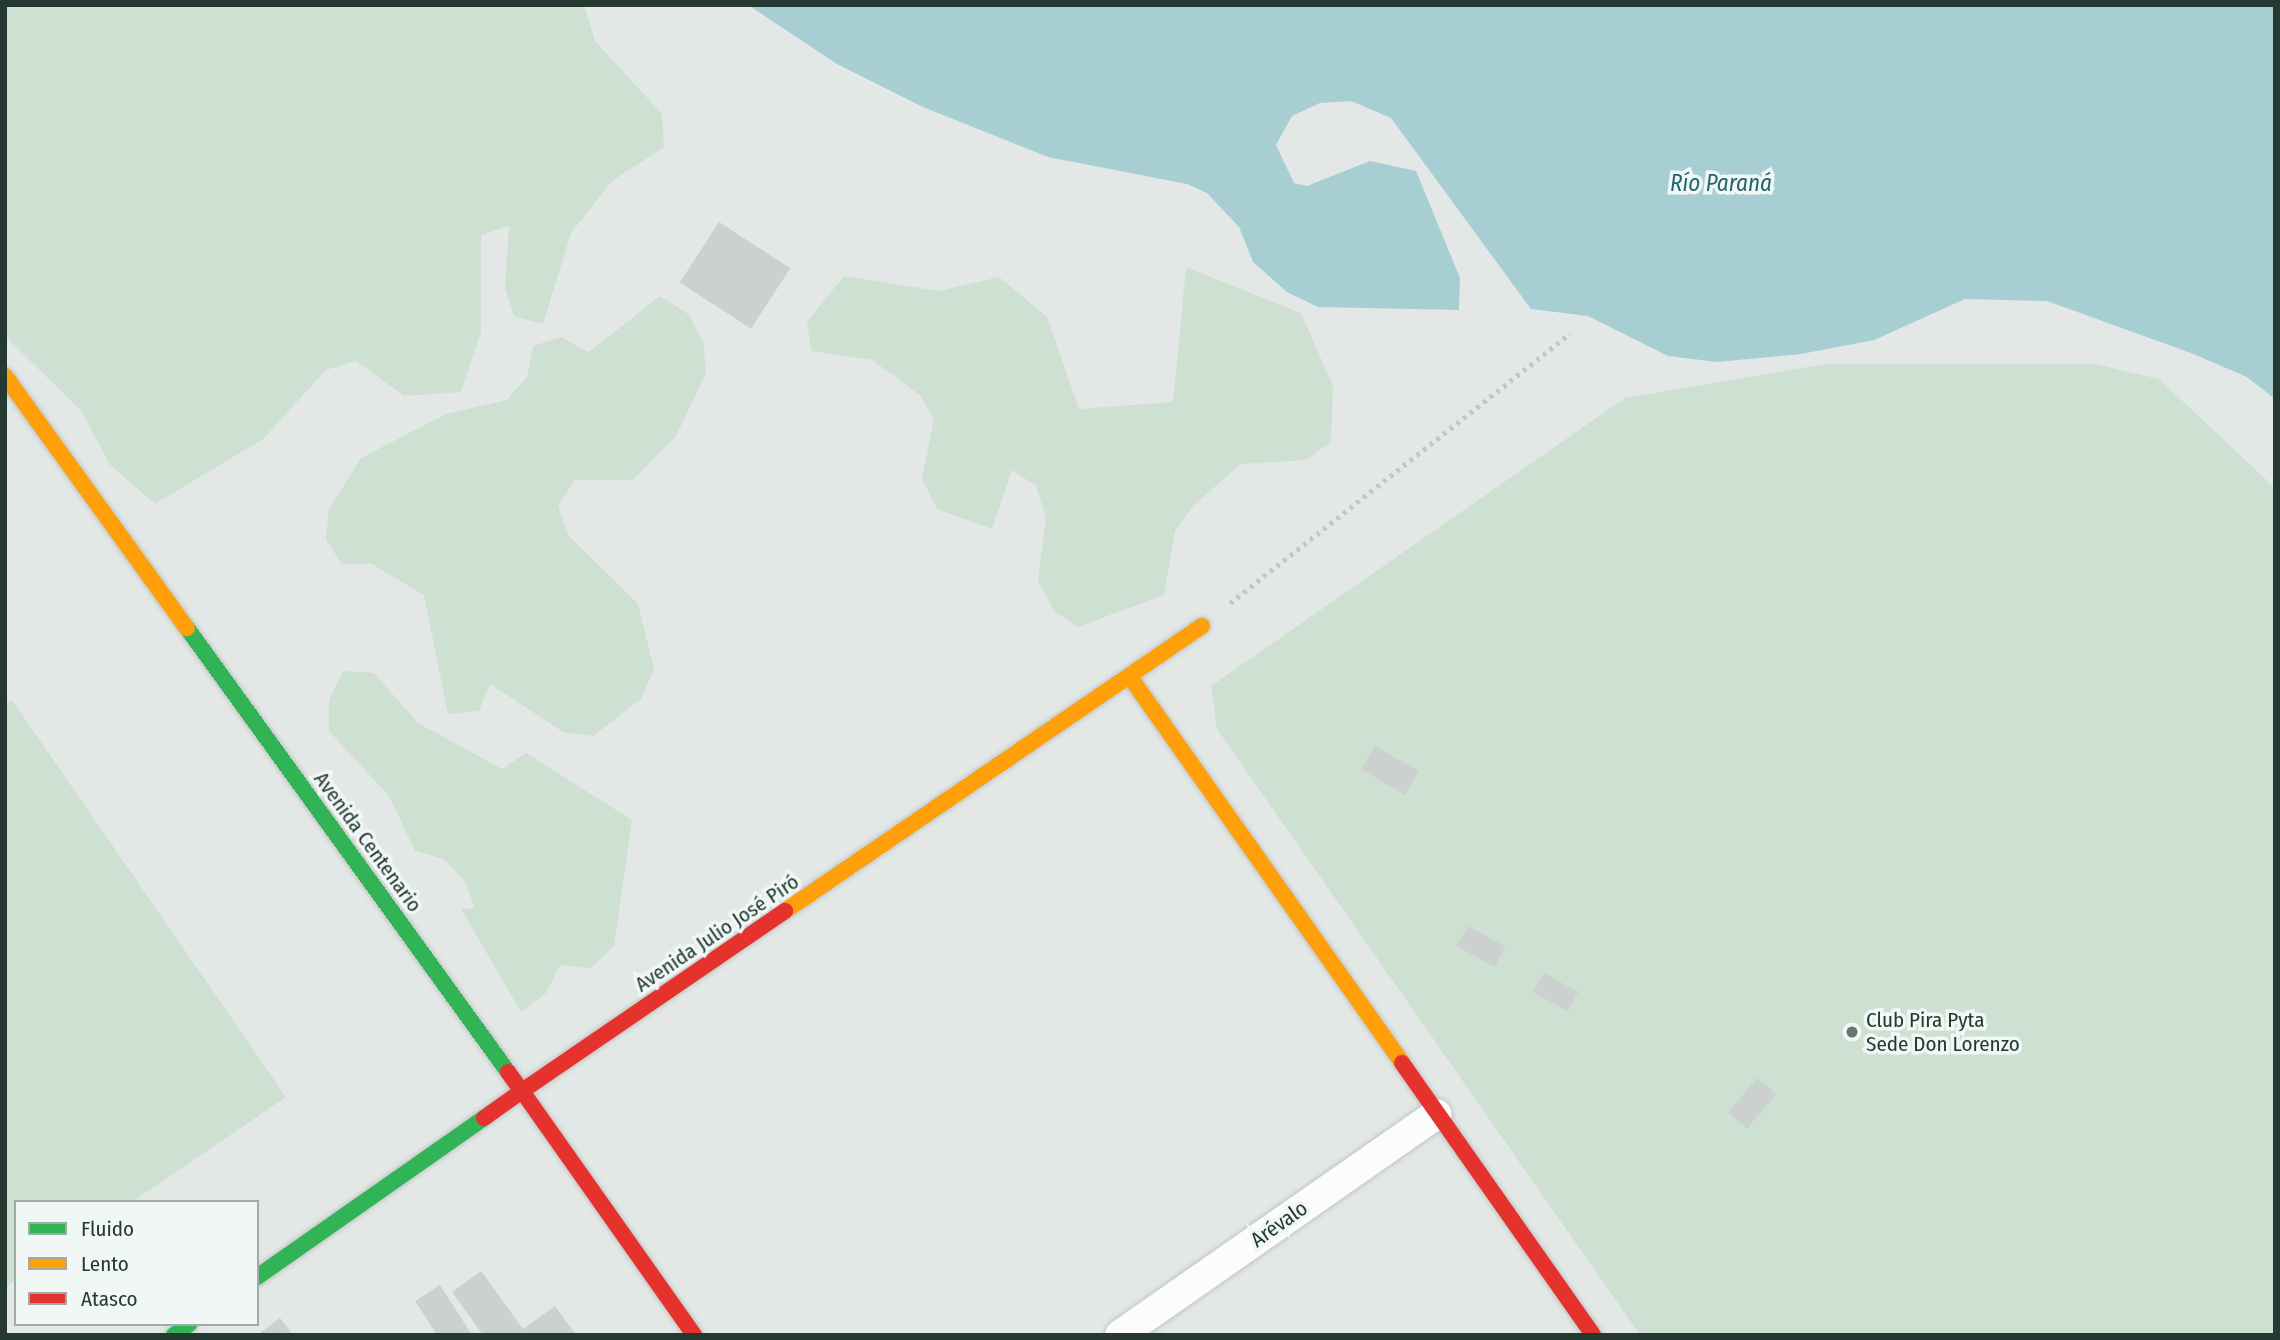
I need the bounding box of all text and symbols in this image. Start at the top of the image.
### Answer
water label: Río Paraná [1670,169,1772,197]
street label: Avenida Centenario [309,767,427,917]
street label: Avenida Julio José Piró [630,869,804,997]
place label: Club Pira Pyta Sede Don Lorenzo [1866,1007,2020,1057]
marker: Club Pira Pyta Sede Don Lorenzo [1844,1024,1860,1040]
street label: Arévalo [1246,1195,1312,1253]
legend [14,1200,259,1326]
text: Fluido [81,1216,134,1242]
text: Lento [81,1251,129,1277]
text: Atasco [81,1286,138,1312]

